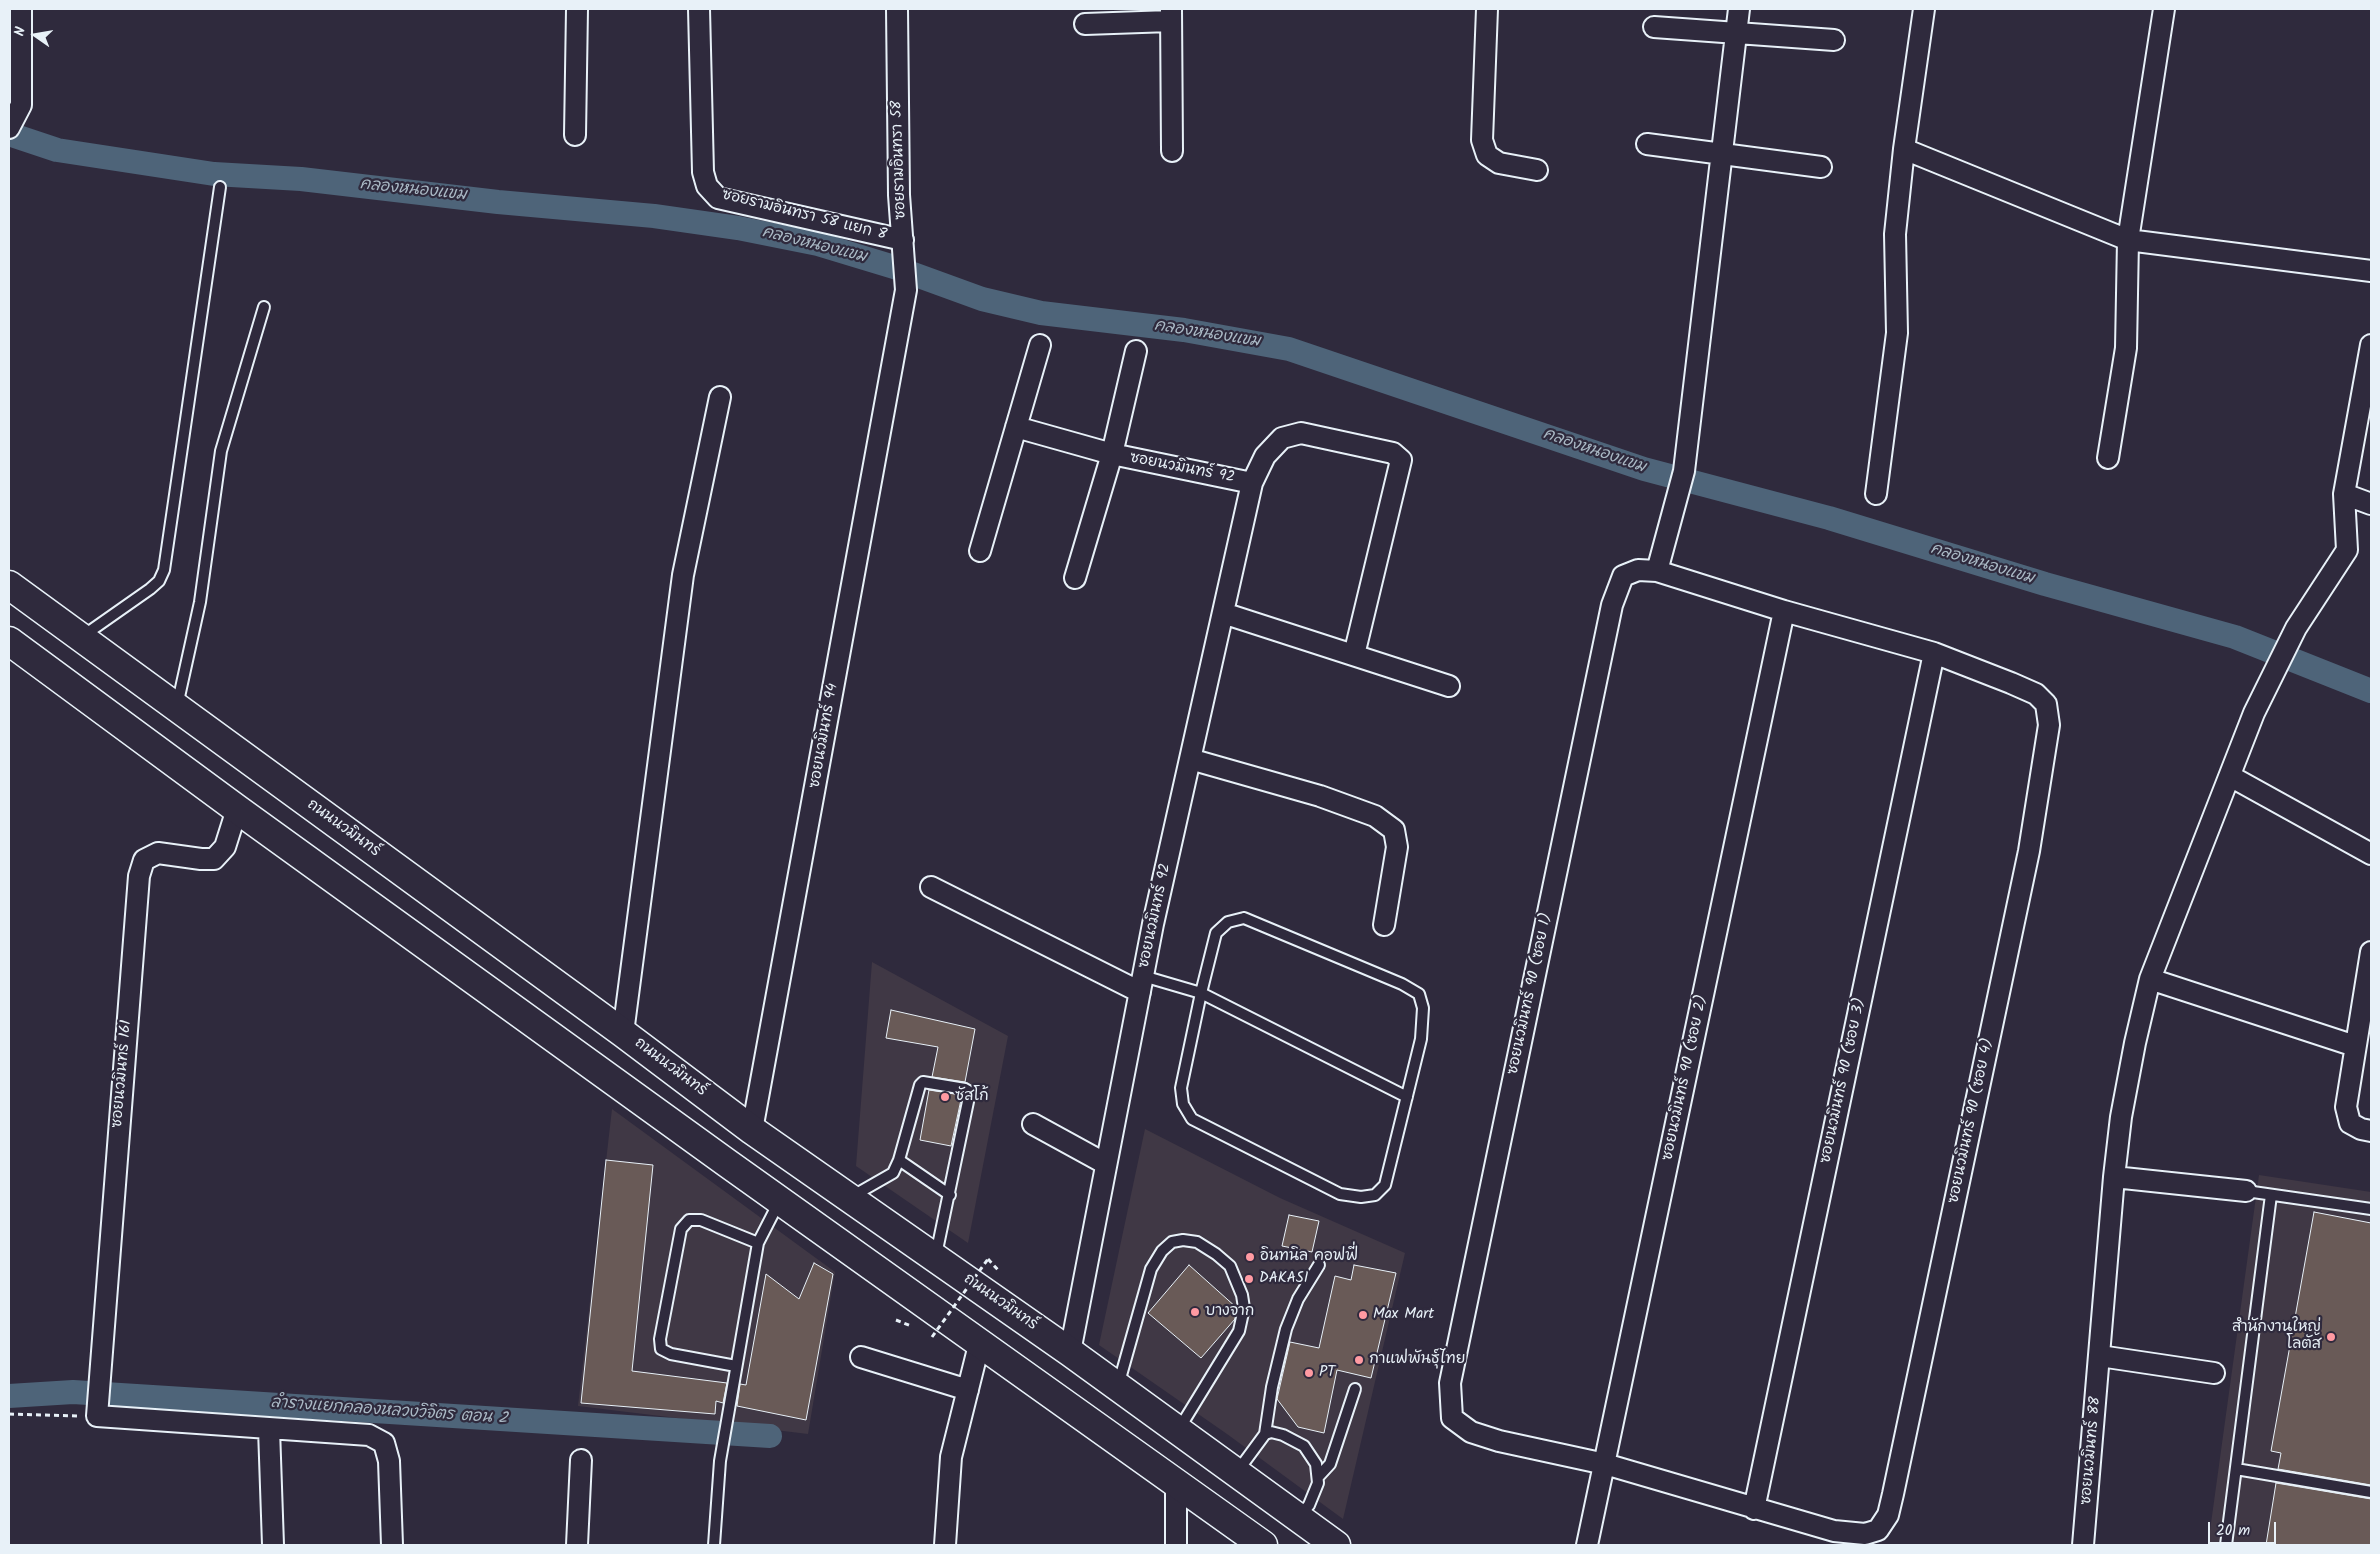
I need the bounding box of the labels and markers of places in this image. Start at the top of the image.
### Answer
place label: ซัสโก้ [955,1088,989,1106]
marker: ซัสโก้ [939,1091,951,1103]
place label: อินทนิล คอฟฟี่ [1260,1248,1358,1266]
marker: อินทนิล คอฟฟี่ [1244,1251,1256,1263]
place label: DAKASI [1259,1270,1308,1288]
marker: DAKASI [1243,1273,1255,1285]
place label: บางจาก [1205,1303,1254,1321]
marker: บางจาก [1189,1306,1201,1318]
place label: Max Mart [1373,1306,1434,1324]
marker: Max Mart [1357,1309,1369,1321]
place label: สำนักงานใหญ่ โลตัส [2232,1319,2321,1354]
marker: สำนักงานใหญ่ โลตัส [2325,1331,2337,1343]
place label: กาแฟพันธุ์ไทย [1369,1351,1465,1369]
marker: กาแฟพันธุ์ไทย [1353,1354,1365,1366]
place label: PT [1319,1364,1335,1382]
marker: PT [1303,1367,1315,1379]

